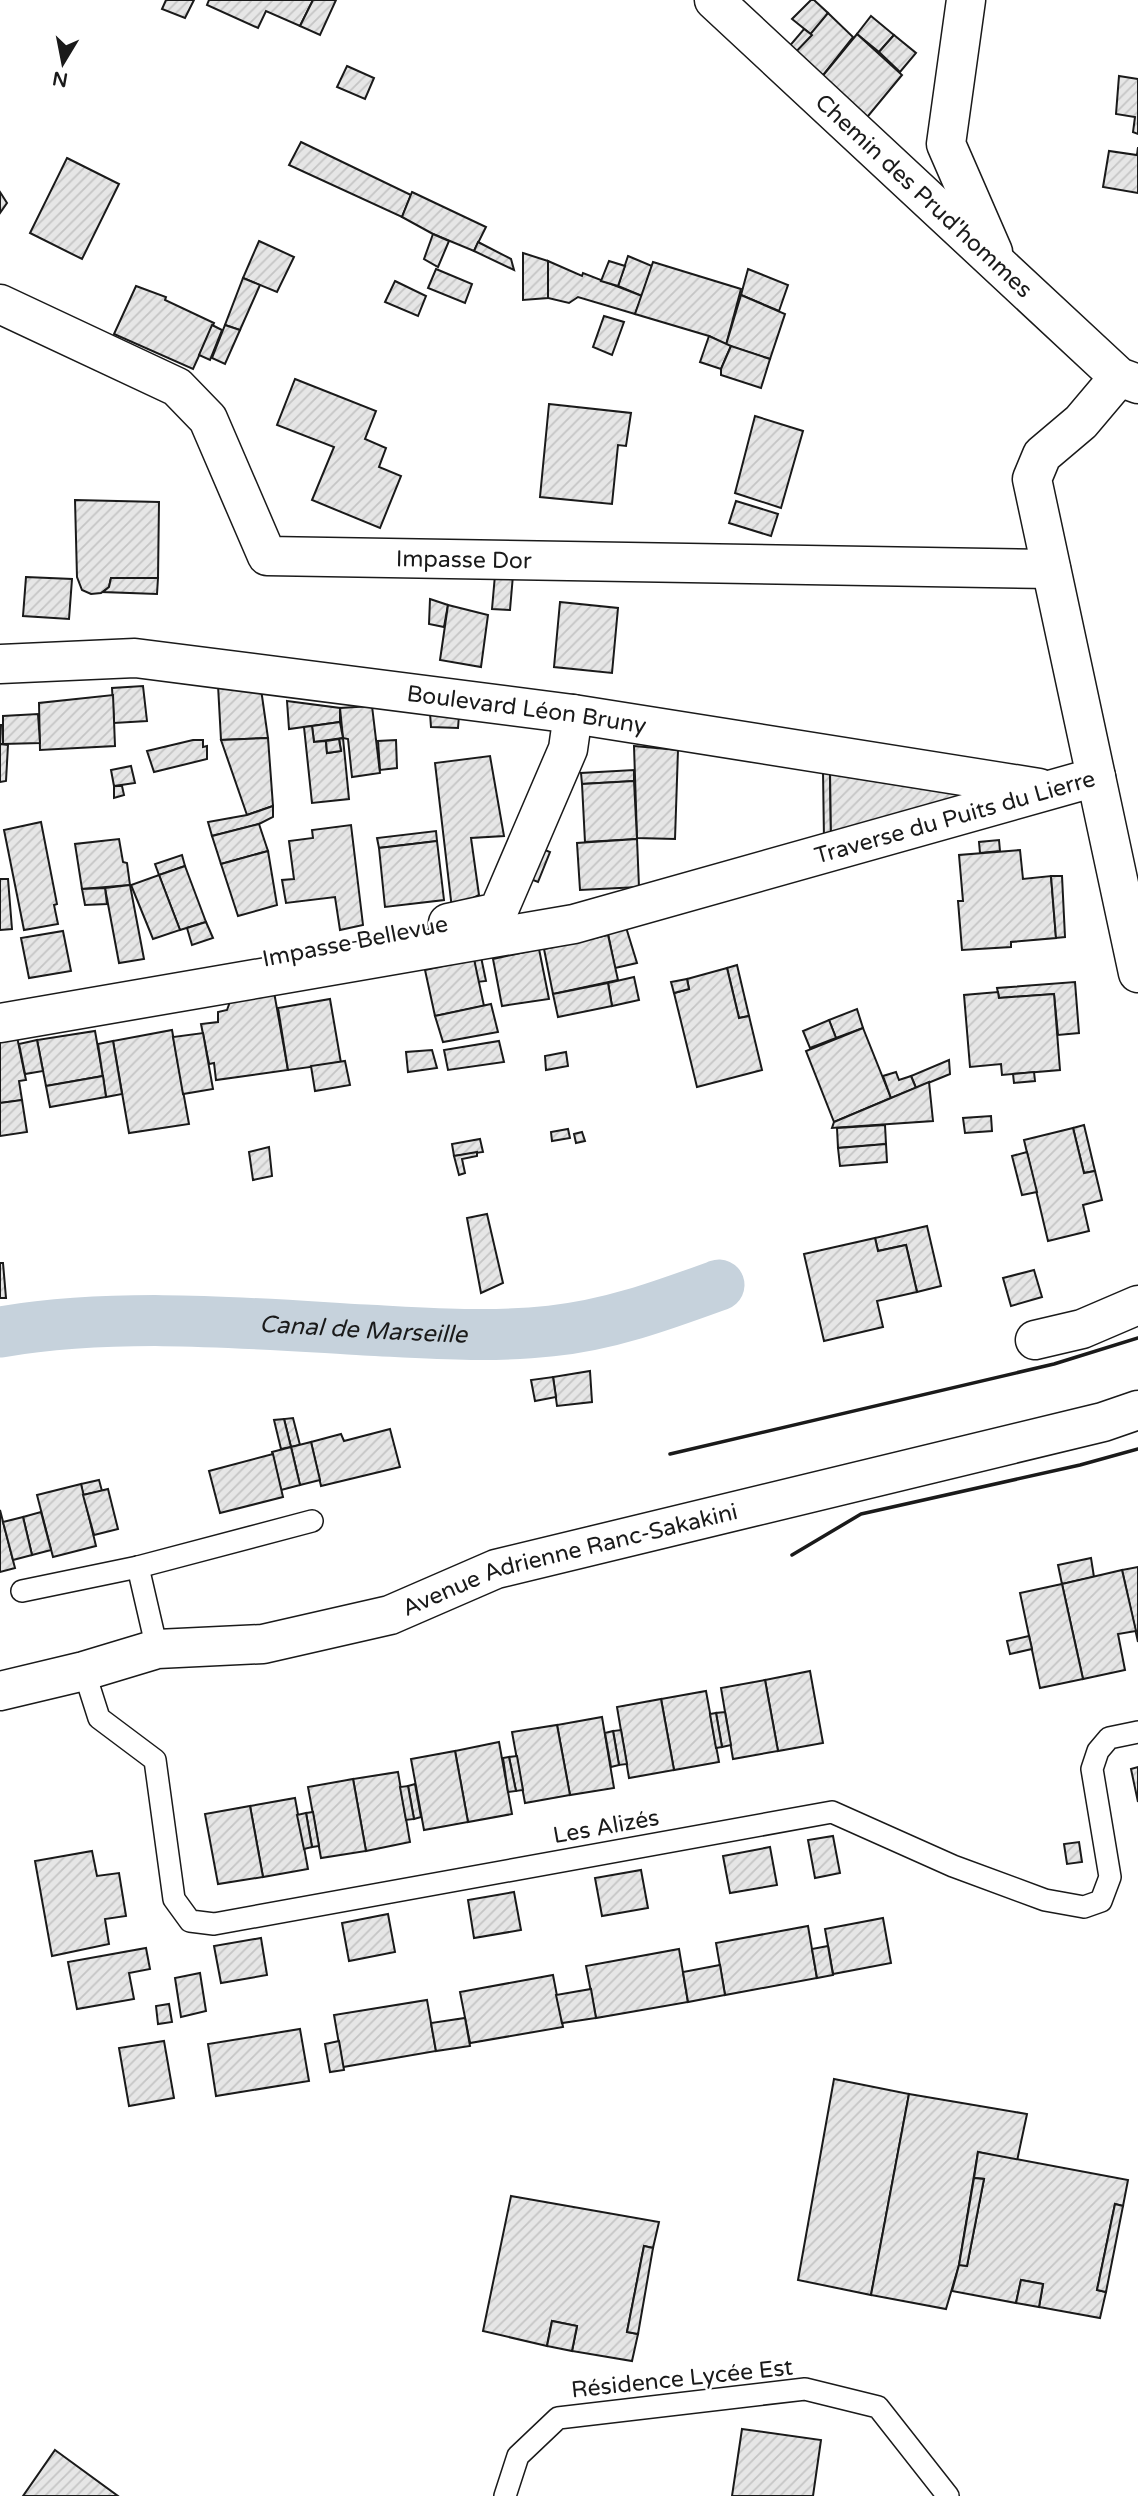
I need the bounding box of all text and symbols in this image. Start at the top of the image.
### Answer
north arrow [28,28,98,98]
text: N [51,67,70,91]
street label: Chemin des Prud'hommes [809,88,1038,304]
street label: Impasse Dor [396,545,532,575]
street label: Boulevard Léon Bruny [405,680,648,740]
street label: Traverse du Puits du Lierre [811,765,1099,871]
street label: Impasse Bellevue [260,910,450,974]
water label: Canal de Marseille [259,1310,469,1349]
street label: Avenue Adrienne Ranc-Sakakini [398,1498,741,1623]
street label: Les Alizés [551,1804,661,1850]
street label: Résidence Lycée Est [570,2353,795,2405]

